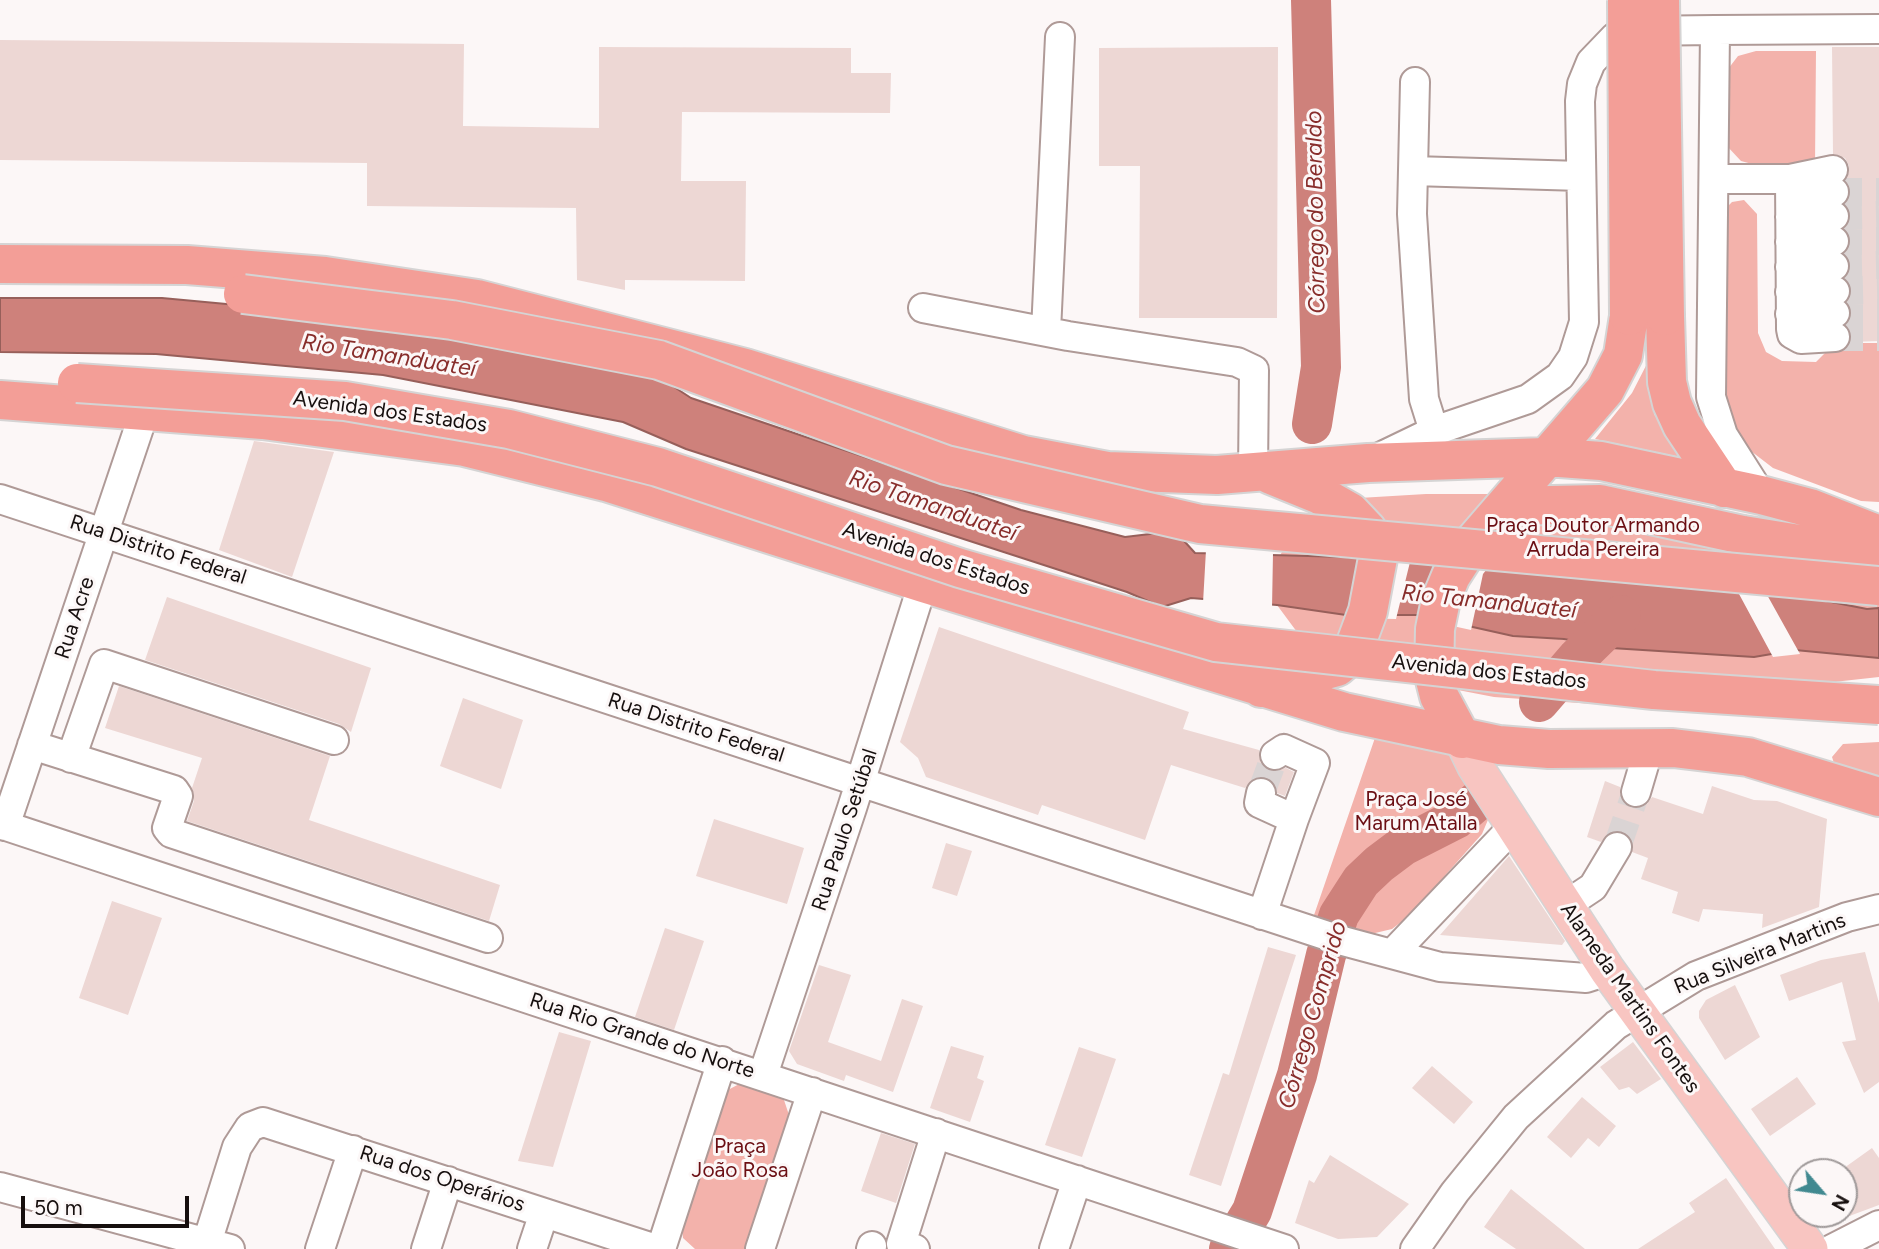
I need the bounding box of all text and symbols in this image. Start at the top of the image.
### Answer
water label: Córrego do Beraldo [1300,110,1332,314]
water label: Rio Tamanduateí [300,329,478,383]
street label: Avenida dos Estados [291,386,489,438]
water label: Rio Tamanduateí [845,464,1021,548]
street label: Rua Distrito Federal [67,510,249,590]
park label: Praça Doutor Armando Arruda Pereira [1486,513,1700,563]
street label: Avenida dos Estados [839,517,1033,601]
street label: Rua Acre [50,574,100,662]
water label: Rio Tamanduateí [1400,579,1578,625]
street label: Avenida dos Estados [1390,649,1588,695]
street label: Rua Distrito Federal [605,688,787,768]
street label: Rua Paulo Setúbal [807,746,883,914]
park label: Praça José Marum Atalla [1354,787,1478,837]
street label: Alameda Martins Fontes [1555,898,1705,1098]
street label: Rua Silveira Martins [1670,908,1850,1000]
water label: Córrego Comprido [1273,918,1353,1112]
street label: Rua Rio Grande do Norte [526,988,758,1084]
park label: Praça João Rosa [692,1134,788,1184]
street label: Rua dos Operários [356,1140,528,1218]
north arrow [1788,1158,1858,1228]
scale bar [24,1182,192,1226]
text: N [1826,1190,1854,1214]
text: 50 m [34,1195,83,1220]

